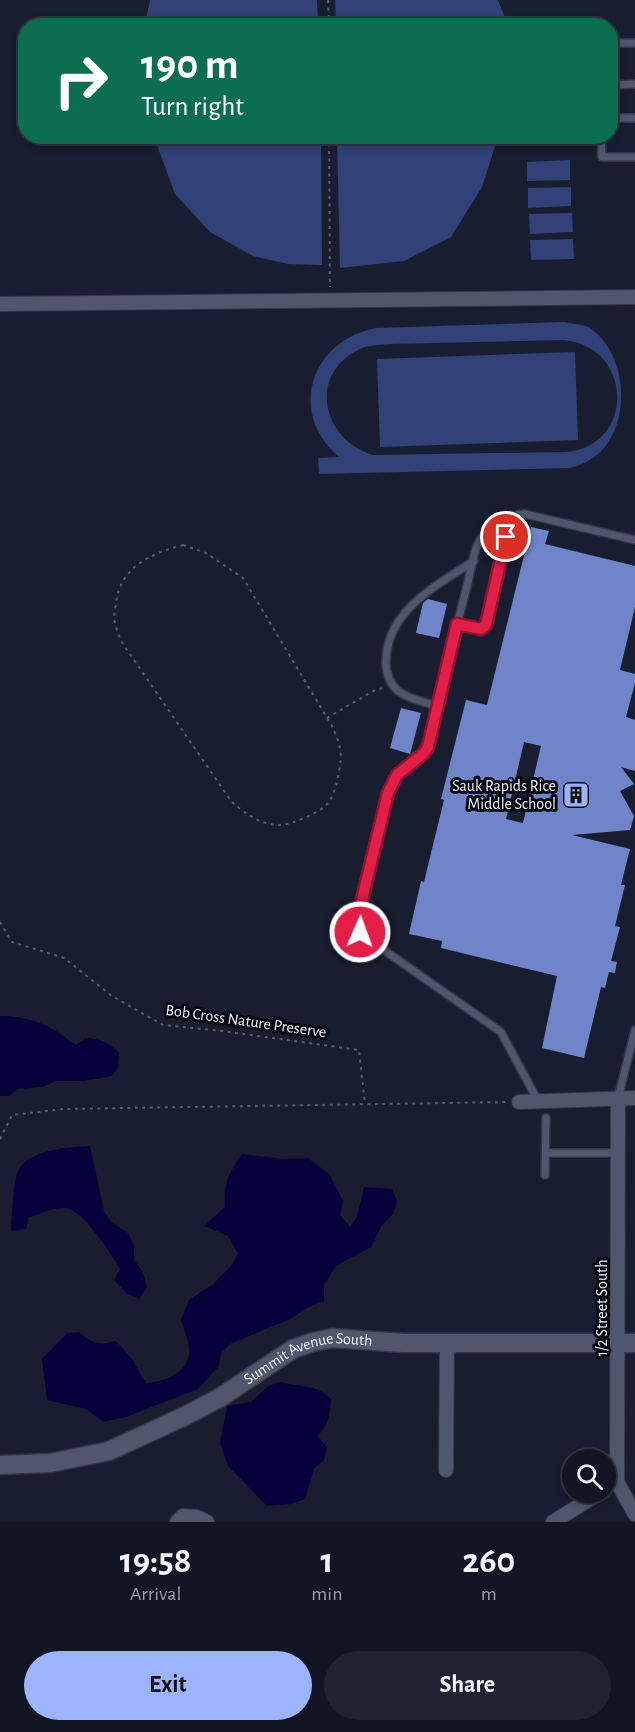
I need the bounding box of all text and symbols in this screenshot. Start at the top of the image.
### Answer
icon: right [42,42,120,120]
text: 190 m [141,44,239,86]
text: Turn right [141,93,244,120]
pin [480,511,531,562]
icon: arrive [489,520,522,553]
place label: Sauk Rapids Rice Middle School [452,778,556,812]
building icon: Sauk Rapids Rice Middle School [561,780,591,810]
position arrow [328,900,392,964]
street label: Bob Cross Nature Preserve [165,1002,327,1040]
street label: 1/2 Street South [594,1260,610,1357]
street label: Summit Avenue South [241,1330,373,1388]
map controls [562,1449,616,1503]
button: search [562,1449,616,1503]
text: 19:58 [120,1543,192,1579]
text: 1 [320,1543,333,1579]
text: 260 [462,1543,515,1579]
text: Arrival [130,1584,181,1604]
text: min [311,1584,342,1604]
text: m [481,1584,497,1604]
button: Exit [24,1651,312,1720]
button: Share [324,1651,611,1720]

